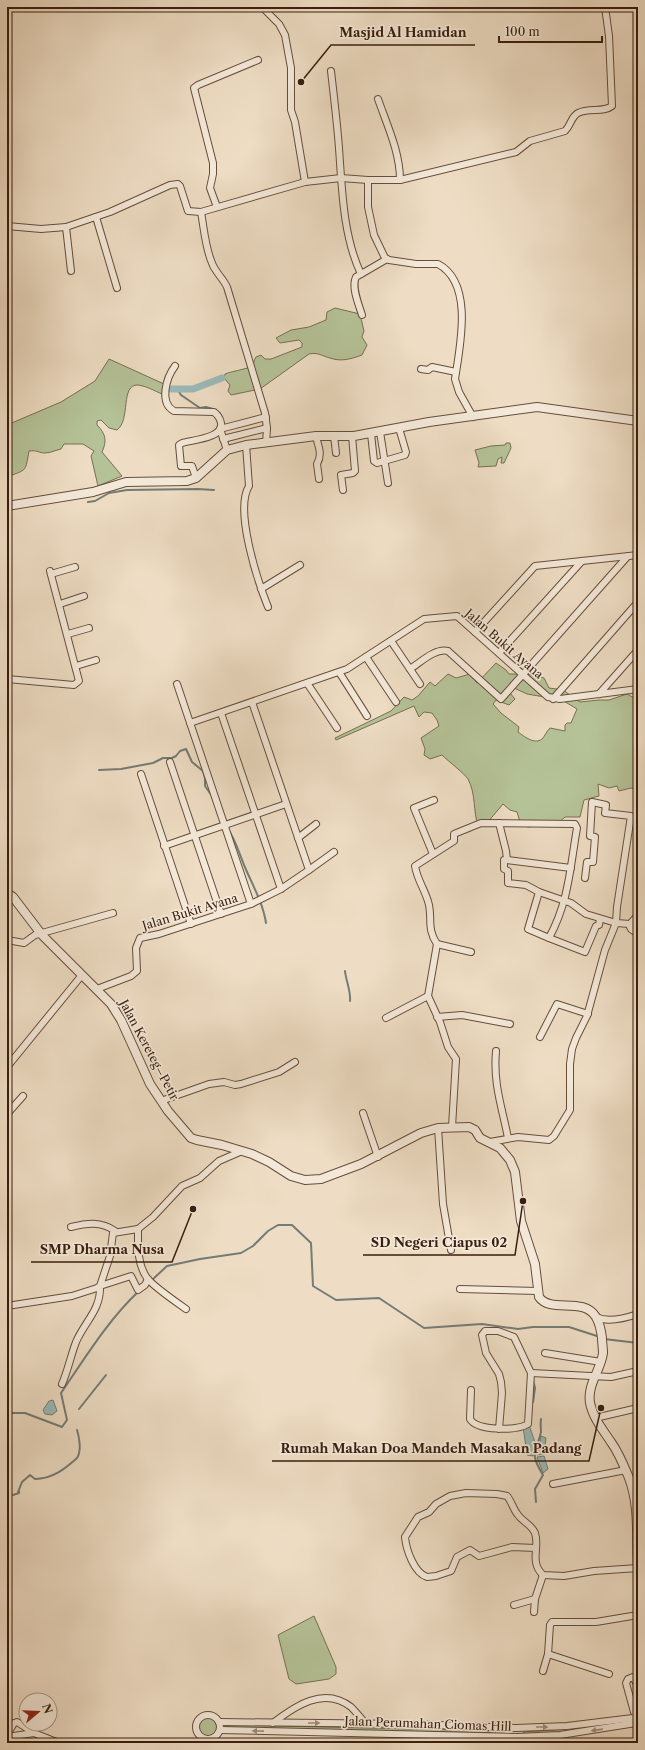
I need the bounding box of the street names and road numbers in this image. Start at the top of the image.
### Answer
street label: Jalan Bukit Ayana [461,604,547,682]
street label: Jalan Bukit Ayana [138,890,240,934]
street label: Jalan Kereteg–Petir [116,995,182,1103]
street label: Jalan Perumahan Ciomas Hill [342,1713,512,1734]

